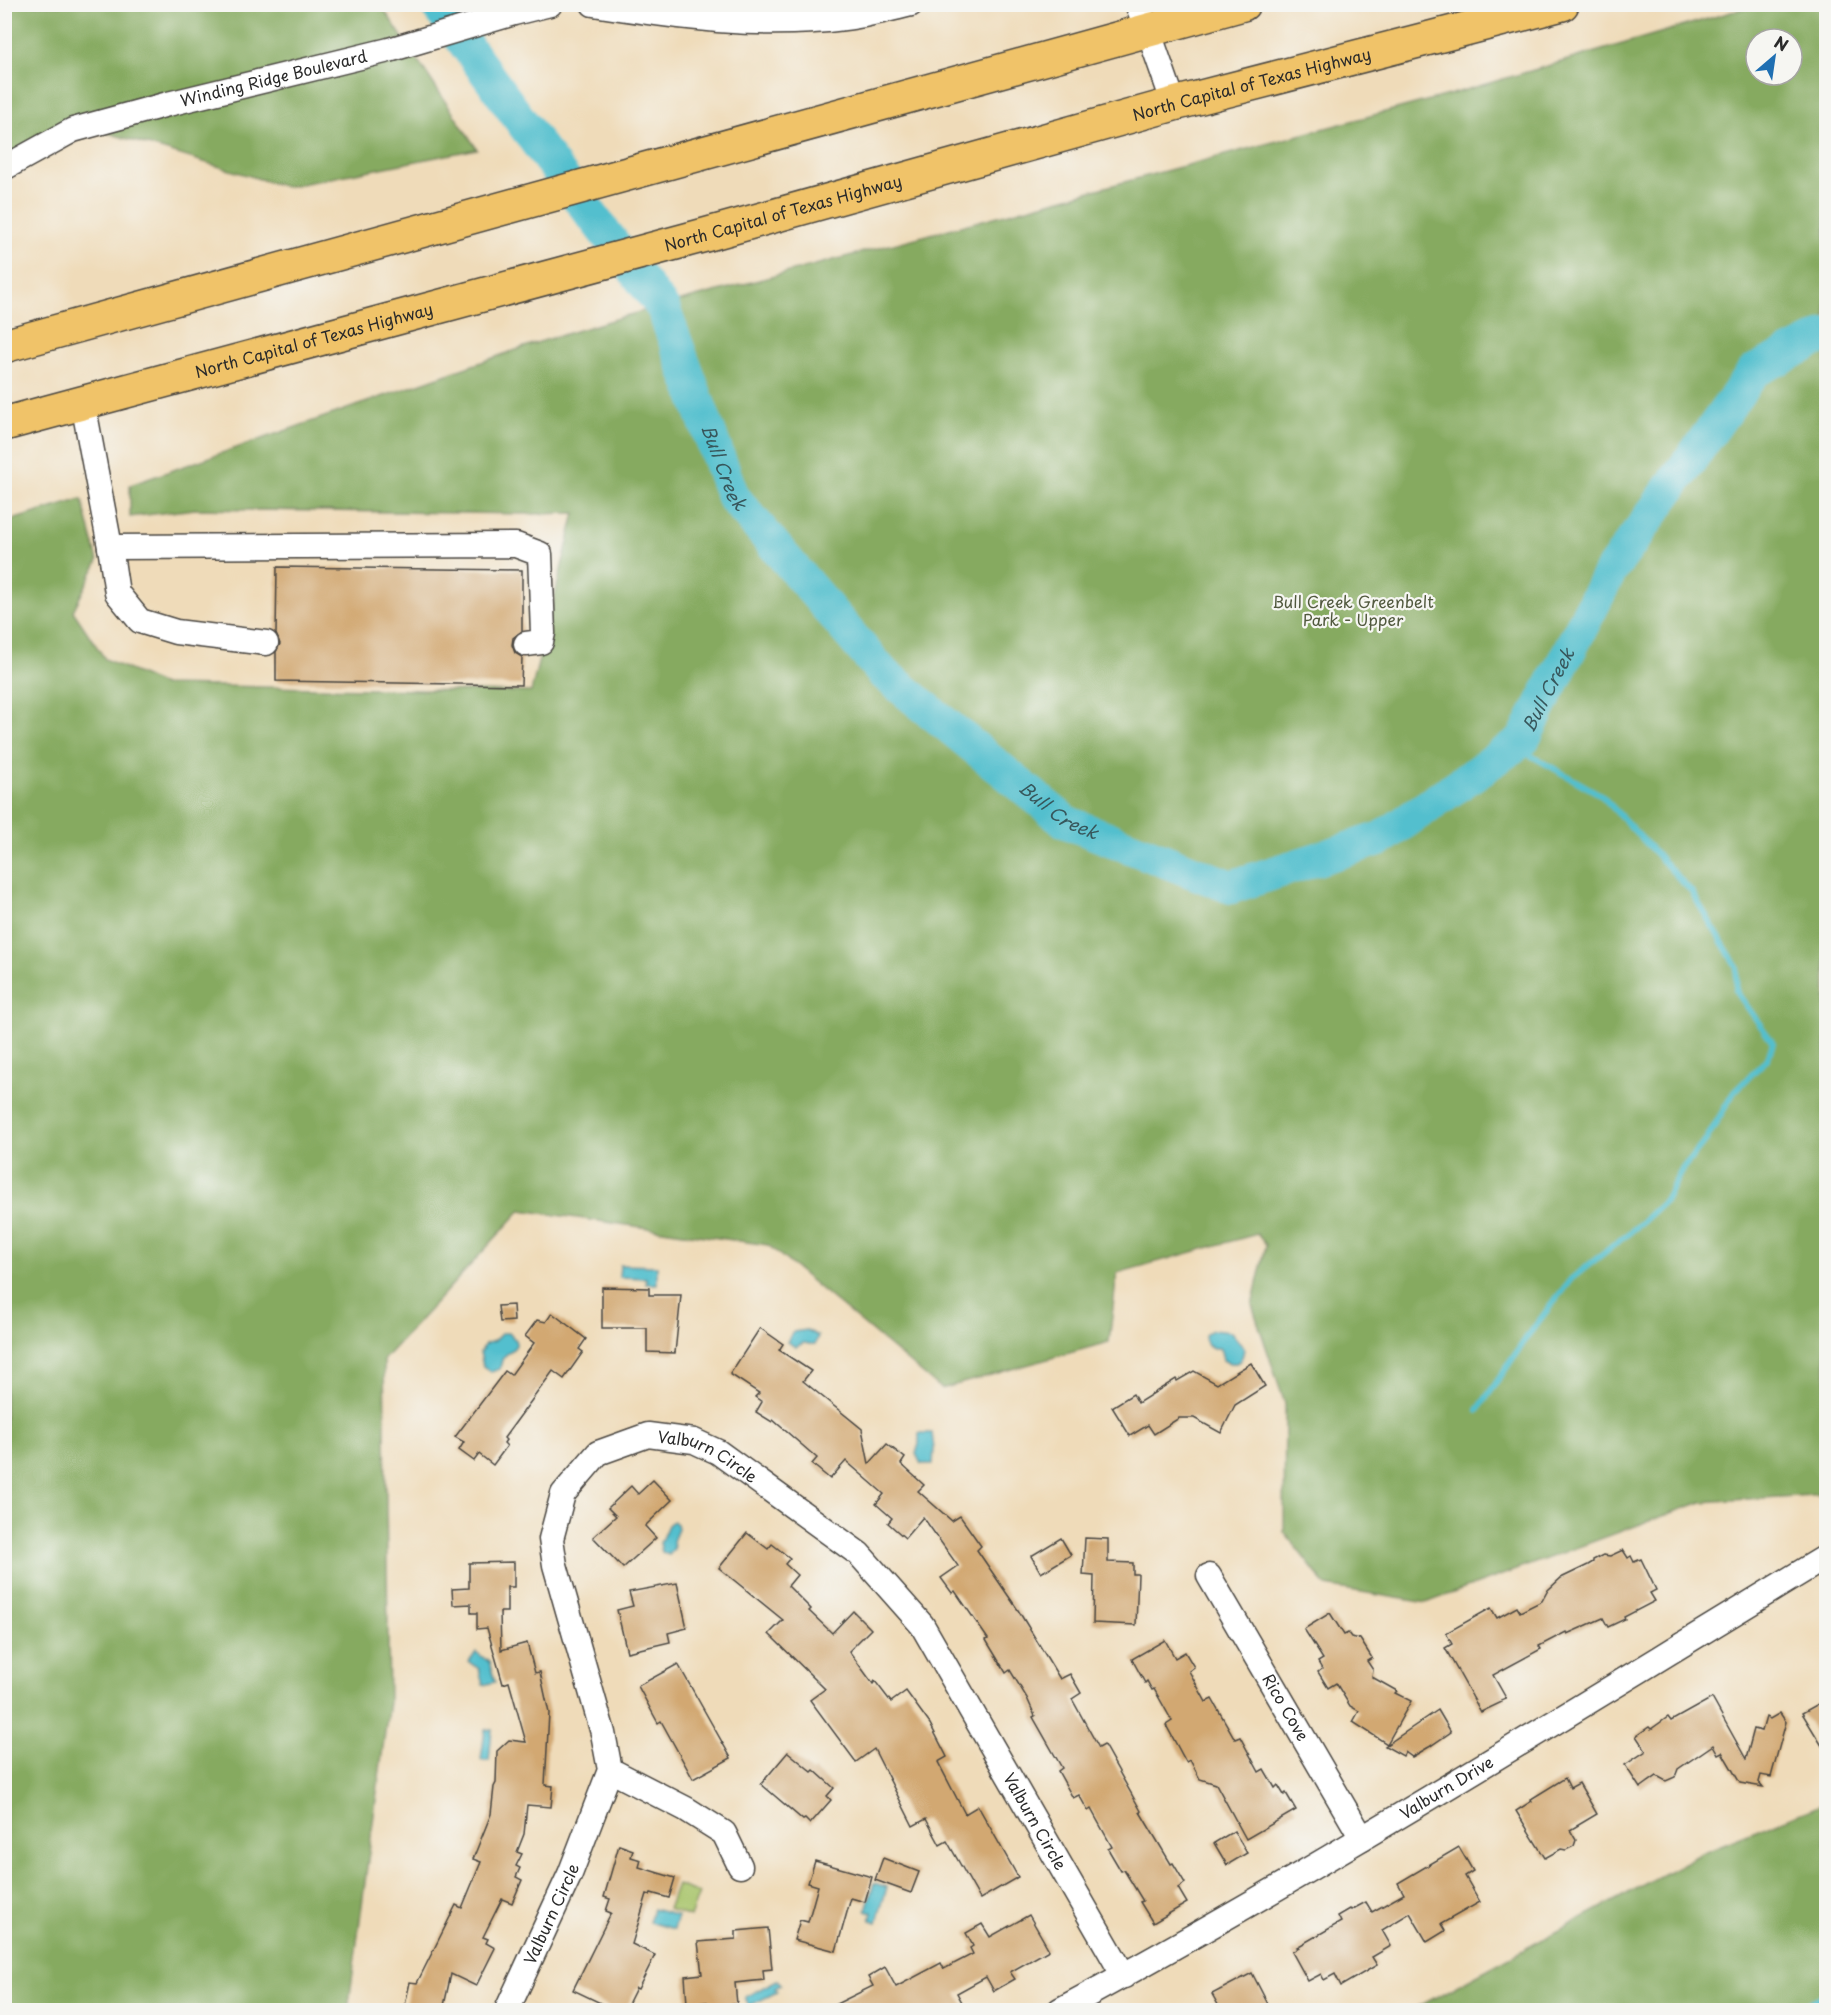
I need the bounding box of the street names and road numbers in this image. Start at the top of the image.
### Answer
street label: North Capital of Texas Highway [1129,41,1373,126]
street label: Winding Ridge Boulevard [178,43,369,112]
street label: North Capital of Texas Highway [661,168,904,257]
street label: North Capital of Texas Highway [192,296,435,383]
street label: Valburn Circle [656,1423,763,1488]
street label: Rico Cove [1257,1669,1316,1745]
street label: Valburn Drive [1395,1749,1497,1824]
street label: Valburn Circle [998,1768,1074,1874]
street label: Valburn Circle [517,1859,584,1968]

